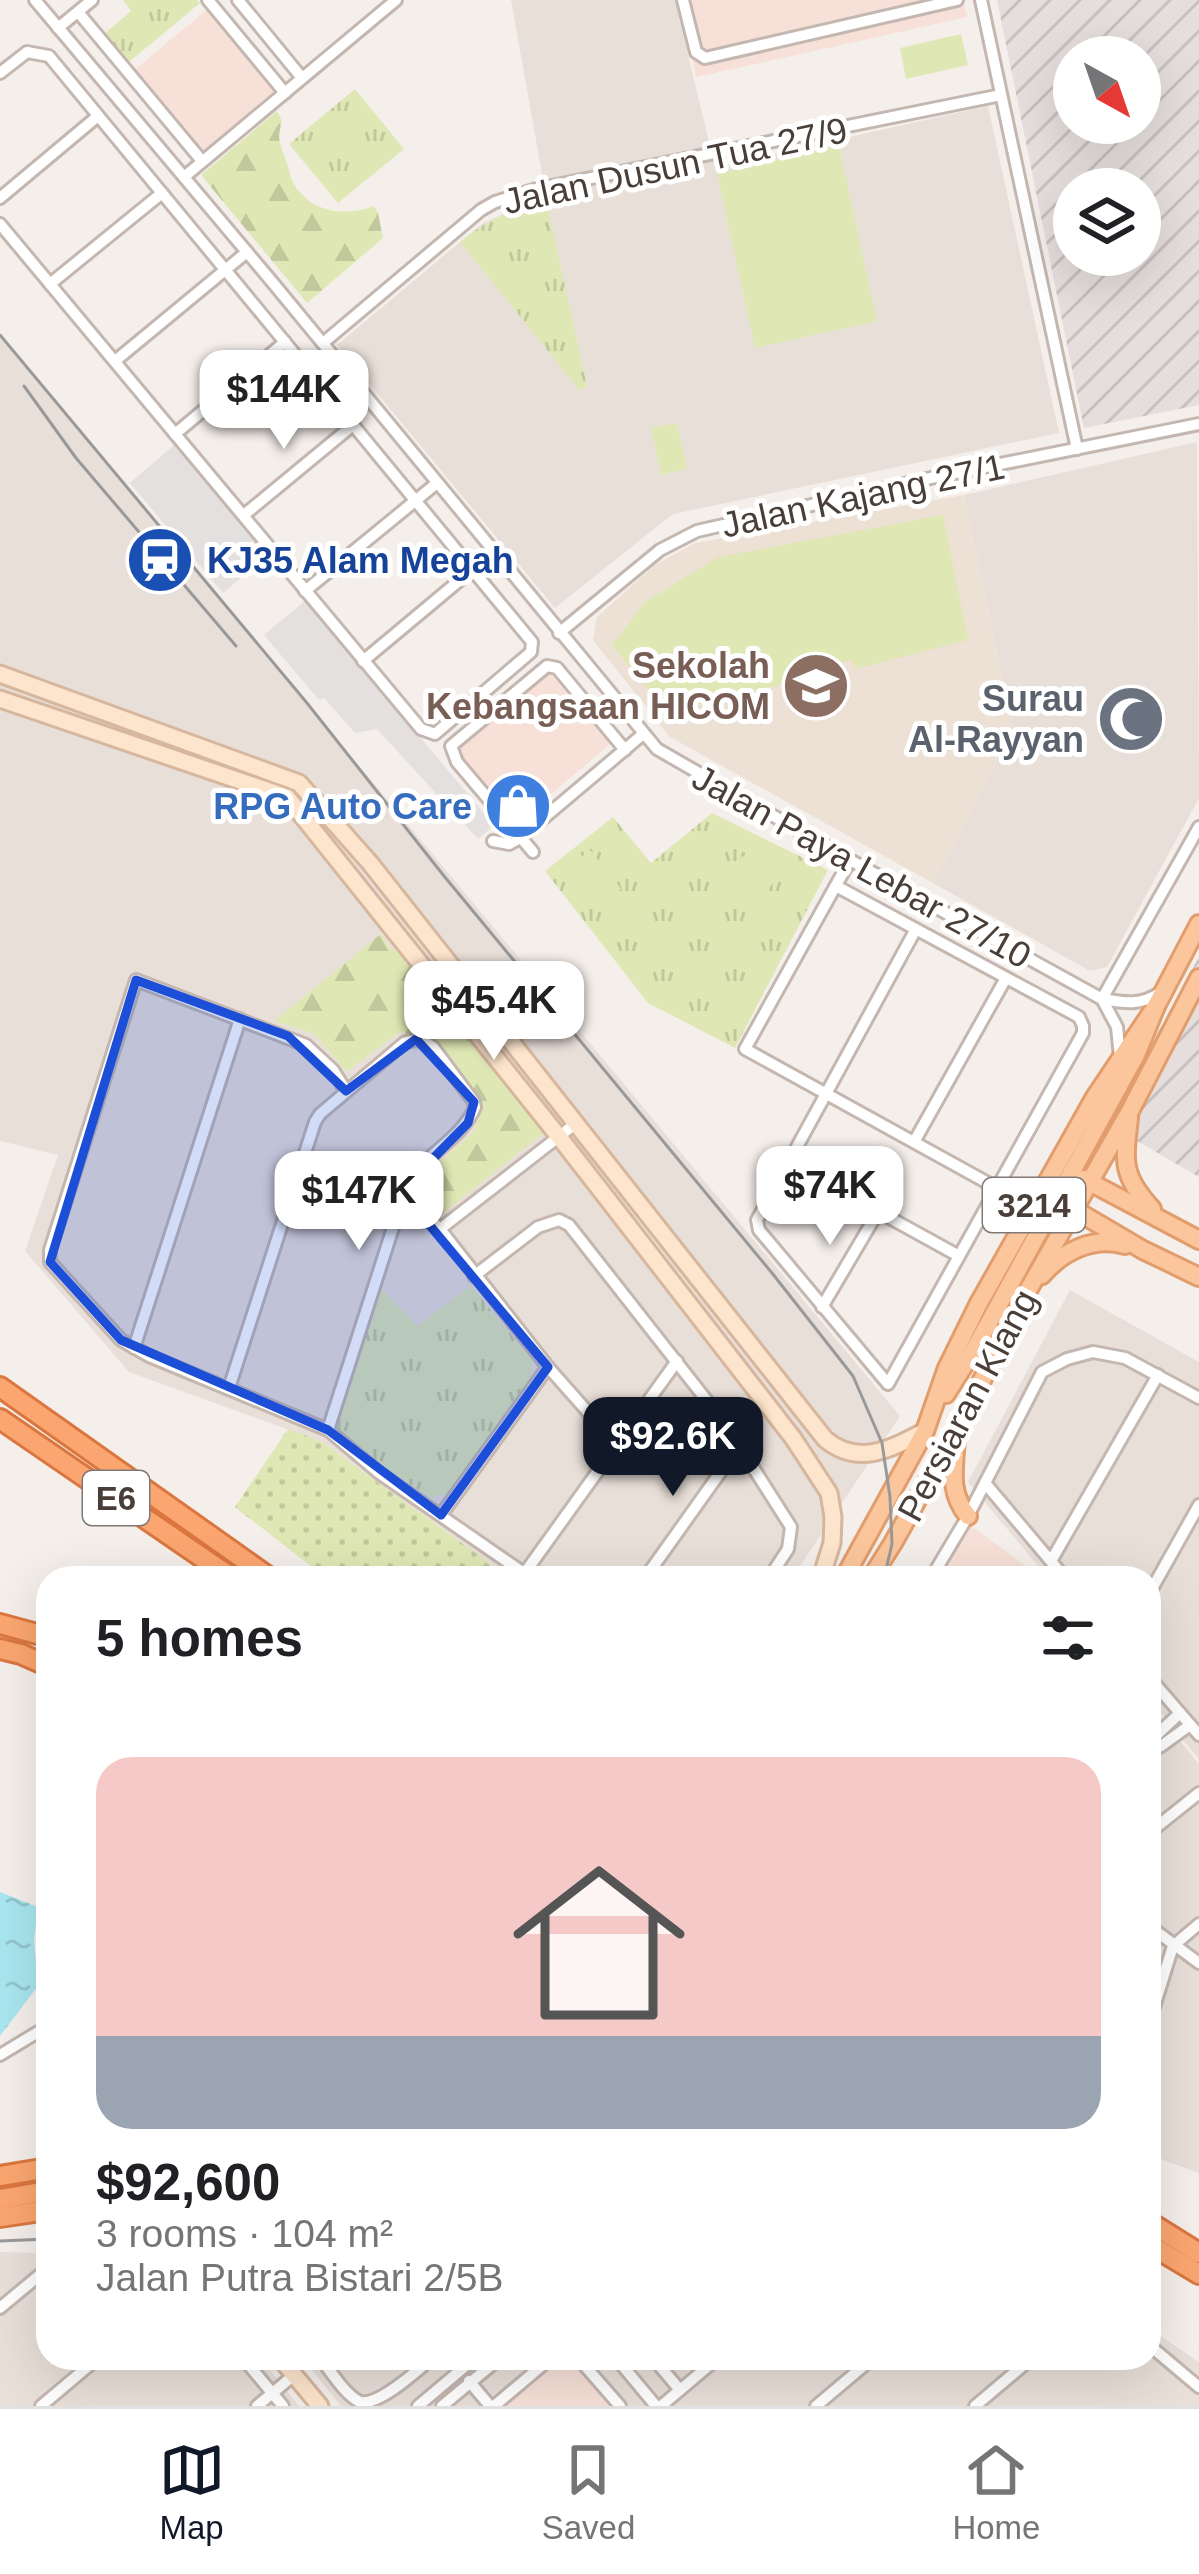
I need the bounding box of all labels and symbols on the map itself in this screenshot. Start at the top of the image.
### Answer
north arrow [1053,36,1161,144]
street label: Jalan Dusun Tua 27/9 [500,109,851,222]
pin: $144K [200,350,368,452]
street label: Jalan Kajang 27/1 [718,445,1008,546]
station icon: KJ35 Alam Megah [125,525,195,595]
place label: KJ35 Alam Megah [207,540,514,581]
place label: Sekolah Kebangsaan HICOM [426,645,770,727]
school or university icon: Sekolah Kebangsaan HICOM [781,651,851,721]
place label: Surau Al-Rayyan [908,678,1084,760]
mosque icon: Surau Al-Rayyan [1096,684,1166,754]
street label: Jalan Paya Lebar 27/10 [686,756,1038,977]
shop icon: RPG Auto Care [483,771,553,841]
place label: RPG Auto Care [213,786,472,827]
pin: $45.4K [396,961,592,1063]
pin: $74K [759,1146,901,1248]
pin: $147K [275,1151,443,1253]
road number: 3214 [983,1178,1085,1232]
street label: Persiaran Klang [889,1283,1046,1528]
pin: $92.6K [575,1397,771,1499]
road number: E6 [83,1471,149,1525]

